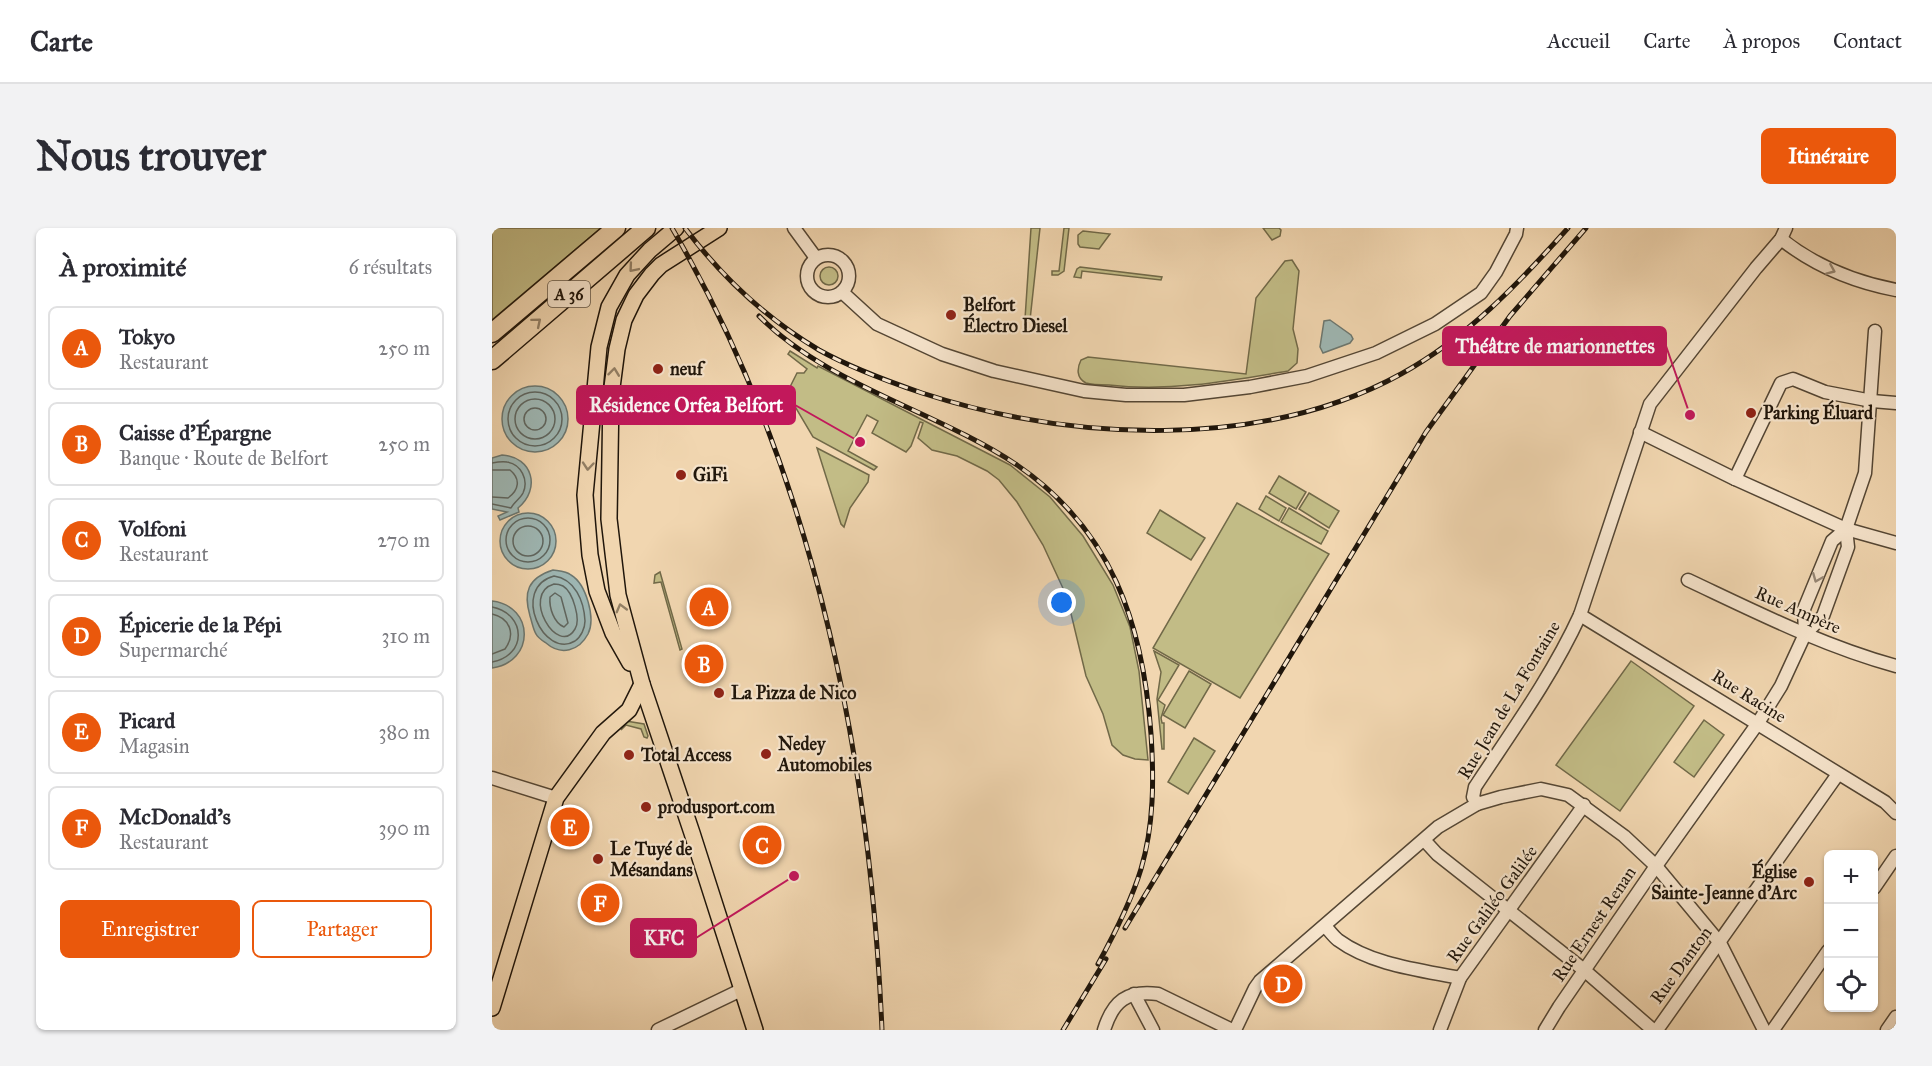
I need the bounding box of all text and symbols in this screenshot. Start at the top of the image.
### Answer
text: Carte [30,24,93,59]
text: Accueil [1547,28,1610,54]
text: Carte [1643,28,1691,54]
text: À propos [1724,28,1800,54]
text: Contact [1833,28,1902,54]
button: Itinéraire [1761,128,1896,184]
text: Nous trouver [36,130,266,182]
text: À proximité [60,251,186,283]
text: 6 résultats [349,255,432,279]
one-way arrow [630,261,641,272]
one-way arrow [1824,262,1835,274]
road number: A 36 [548,281,590,307]
place label: Belfort Électro Diesel [963,294,1069,337]
marker: Belfort Électro Diesel [944,308,958,322]
one-way arrow [530,318,541,329]
text: Tokyo [119,323,175,350]
callout: Théâtre de marionnettes [1443,327,1666,365]
text: Théâtre de marionnettes [1454,334,1655,358]
text: A [75,336,88,360]
text: 250 m [378,336,430,360]
text: Restaurant [119,350,209,374]
place label: neuf [670,358,706,380]
marker: neuf [651,362,665,376]
one-way arrow [607,367,620,376]
callout: Résidence Orfea Belfort [577,386,795,424]
text: Résidence Orfea Belfort [589,393,784,417]
place label: Parking Éluard [1763,399,1874,425]
marker: Parking Éluard [1744,406,1758,420]
text: Caisse d'Épargne [119,419,271,446]
text: B [75,432,88,456]
text: 250 m [378,432,430,456]
text: Banque · Route de Belfort [119,446,328,470]
one-way arrow [582,461,595,470]
place label: GiFi [693,464,729,486]
marker: GiFi [674,468,688,482]
text: Volfoni [119,515,186,542]
text: C [75,528,88,552]
text: 270 m [377,528,430,552]
text: Restaurant [119,542,209,566]
one-way arrow [1812,572,1824,583]
street label: Rue Ampère [1752,581,1844,639]
pin: A [690,584,728,629]
your location [1047,588,1076,617]
one-way arrow [616,603,628,613]
text: Épicerie de la Pépi [119,611,281,638]
street label: Rue Jean de La Fontaine [1453,617,1566,784]
text: D [74,624,89,648]
text: 310 m [381,624,430,648]
text: Supermarché [119,638,228,662]
pin: B [684,642,724,686]
street label: Rue Racine [1708,665,1790,727]
place label: La Pizza de Nico [731,682,856,704]
marker: La Pizza de Nico [712,686,726,700]
text: Picard [119,707,175,734]
text: E [74,720,89,744]
text: 380 m [379,720,430,744]
place label: Nedey Automobiles [777,733,872,776]
text: Magasin [119,734,189,758]
place label: Total Access [640,744,732,766]
marker: Nedey Automobiles [759,747,773,761]
marker: Total Access [622,748,636,762]
place label: produsport.com [657,796,776,819]
marker: produsport.com [639,800,653,814]
text: McDonald's [119,803,231,830]
pin: E [550,804,590,850]
text: F [75,816,88,840]
text: 390 m [379,816,430,840]
pin: C [742,822,782,868]
text: Restaurant [119,830,209,854]
place label: Le Tuyé de Mésandans [610,838,693,881]
street label: Rue Galiléo Galilée [1442,841,1542,967]
map controls [1824,850,1878,1012]
button: + [1824,850,1878,904]
marker: Le Tuyé de Mésandans [591,852,605,866]
place label: Église Sainte-Jeanne d'Arc [1651,858,1797,905]
street label: Rue Ernest Renan [1547,862,1641,986]
marker: Église Sainte-Jeanne d'Arc [1802,875,1816,889]
pin: F [580,880,620,926]
button: Enregistrer [60,900,240,958]
button: Partager [252,900,432,958]
button: − [1824,904,1878,958]
callout: KFC [631,919,696,957]
street label: Rue Danton [1646,922,1717,1008]
text: KFC [644,926,684,950]
button: locate [1824,958,1878,1012]
pin: D [1264,962,1302,1006]

